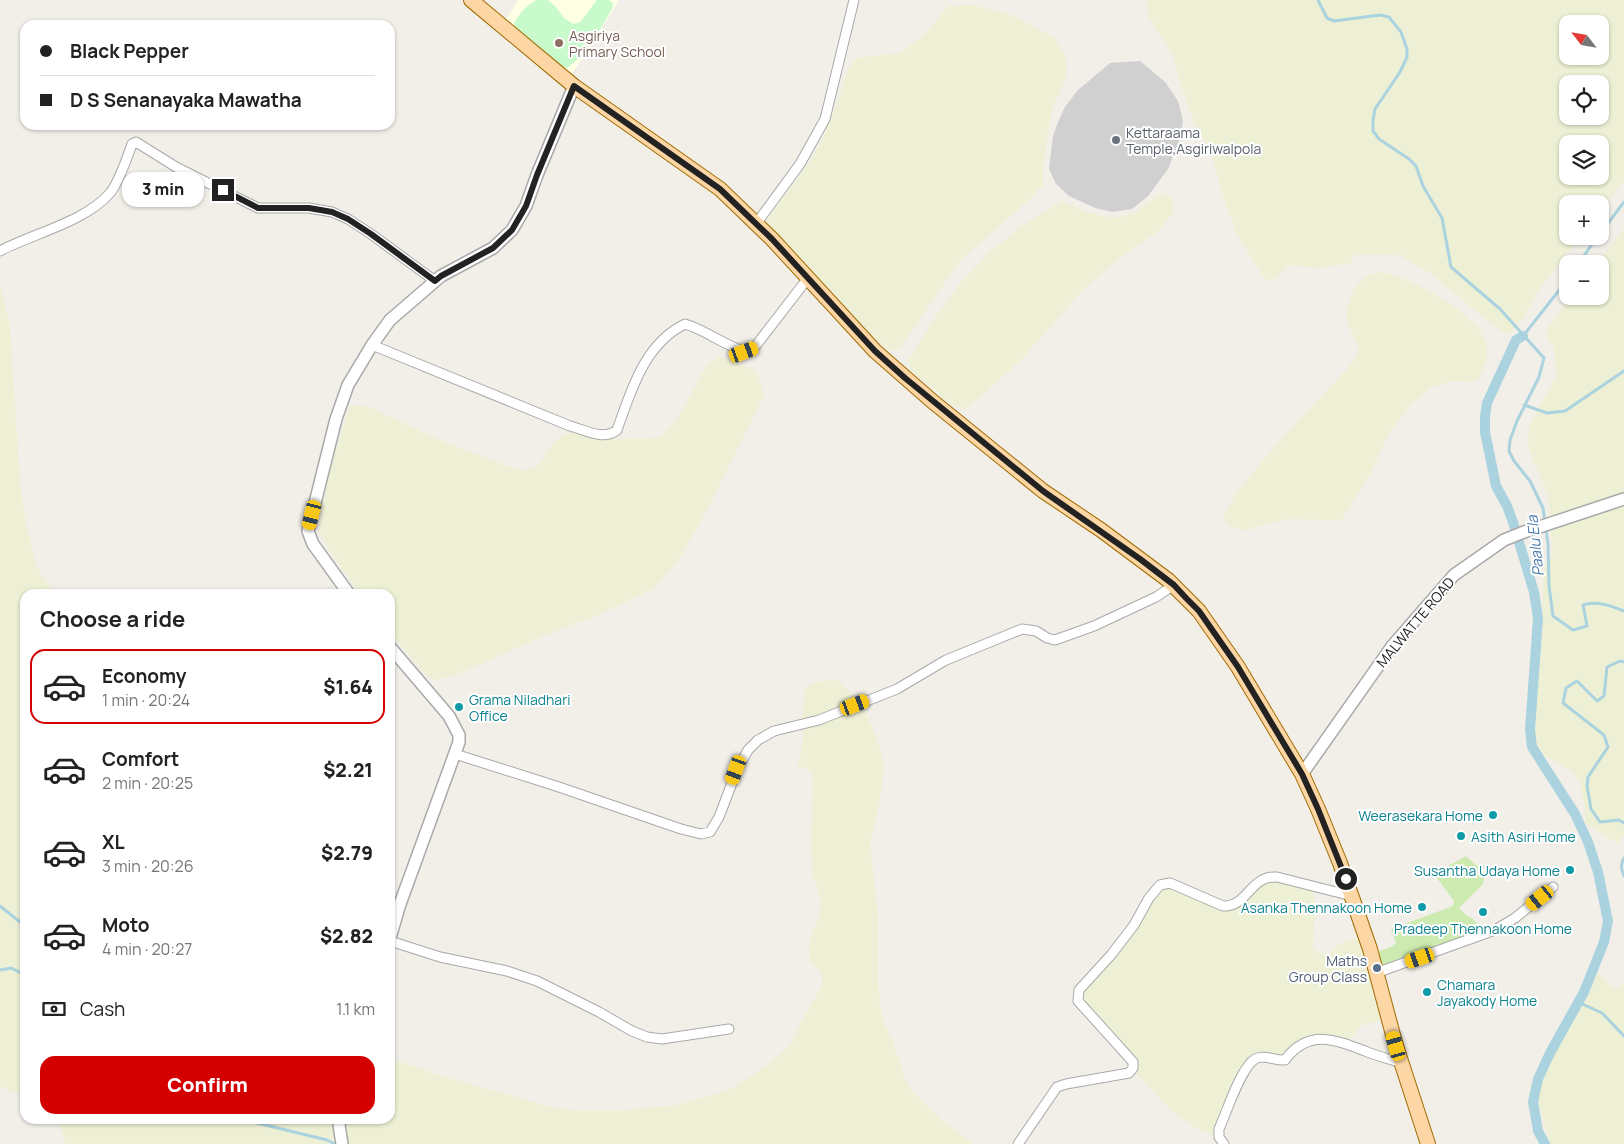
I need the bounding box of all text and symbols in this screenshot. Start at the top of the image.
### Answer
north arrow [1559,15,1609,65]
map controls [1559,15,1609,305]
place label: Asgiriya Primary School [569,26,665,61]
marker: Asgiriya Primary School [553,37,565,49]
text: Black Pepper [70,38,189,64]
button: locate [1559,75,1609,125]
text: D S Senanayaka Mawatha [70,87,302,113]
place label: Kettaraama Temple,Asgiriwalpola [1126,123,1261,158]
marker: Kettaraama Temple,Asgiriwalpola [1110,134,1122,146]
button: layers [1559,135,1609,185]
callout: 3 min [123,172,206,208]
text: 3 min [142,178,184,200]
route end [212,179,234,201]
button: + [1559,195,1609,245]
button: − [1559,255,1609,305]
car [727,340,760,364]
car [301,499,322,531]
water label: Paalu Ela [1521,514,1549,578]
street label: MALWATTE ROAD [1372,573,1458,671]
text: Choose a ride [40,604,185,634]
text: Economy [102,663,186,689]
icon: car [42,664,87,709]
text: $1.64 [323,674,373,700]
text: 1 min · 20:24 [102,689,190,711]
place label: Grama Niladhari Office [469,690,570,725]
car [838,693,871,717]
marker: Grama Niladhari Office [453,701,465,713]
text: Comfort [102,746,179,772]
icon: car [42,747,87,792]
car [723,753,748,787]
text: $2.21 [323,757,373,783]
text: 2 min · 20:25 [102,772,193,794]
place label: Weerasekara Home [1358,806,1483,825]
marker: Weerasekara Home [1487,809,1499,821]
place label: Asith Asiri Home [1471,827,1576,846]
text: XL [102,829,125,855]
icon: car [42,830,87,875]
marker: Asith Asiri Home [1455,830,1467,842]
text: $2.79 [321,840,373,866]
text: 3 min · 20:26 [102,855,194,877]
place label: Susantha Udaya Home [1414,861,1560,880]
marker: Susantha Udaya Home [1564,864,1576,876]
route start [1335,868,1357,890]
car [1523,883,1556,913]
place label: Asanka Thennakoon Home [1241,898,1412,917]
marker: Asanka Thennakoon Home [1416,901,1428,913]
marker: Pradeep Thennakoon Home [1477,906,1489,918]
text: Moto [102,912,149,938]
icon: car [42,913,87,958]
place label: Pradeep Thennakoon Home [1394,919,1572,938]
text: $2.82 [320,923,373,949]
text: 4 min · 20:27 [102,938,192,960]
car [1403,946,1436,970]
place label: Maths Group Class [1289,951,1367,986]
marker: Maths Group Class [1371,962,1383,974]
place label: Chamara Jayakody Home [1437,975,1537,1010]
marker: Chamara Jayakody Home [1421,986,1433,998]
icon: cash [40,995,68,1023]
text: Cash [80,996,125,1022]
text: 1.1 km [336,998,375,1020]
car [1384,1030,1407,1062]
button: Confirm [40,1056,375,1114]

